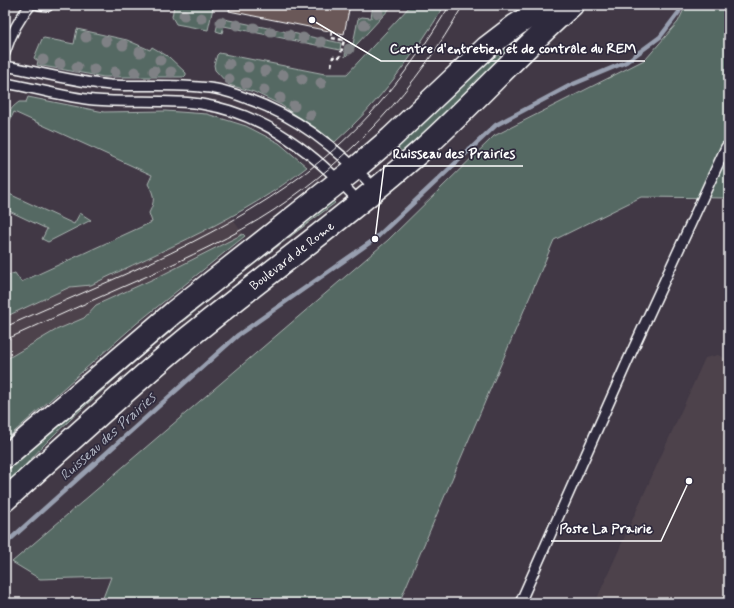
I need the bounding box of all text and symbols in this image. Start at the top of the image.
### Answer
callout: Centre d'entretien et de contrôle du REM [381,35,645,61]
text: Centre d'entretien et de contrôle du REM [390,40,636,58]
callout: Ruisseau des Prairies [384,140,523,166]
text: Ruisseau des Prairies [393,145,516,163]
street label: Boulevard de Rome [246,217,338,294]
water label: Ruisseau des Prairies [56,388,161,485]
callout: Poste La Prairie [551,515,661,541]
text: Poste La Prairie [559,520,653,538]

